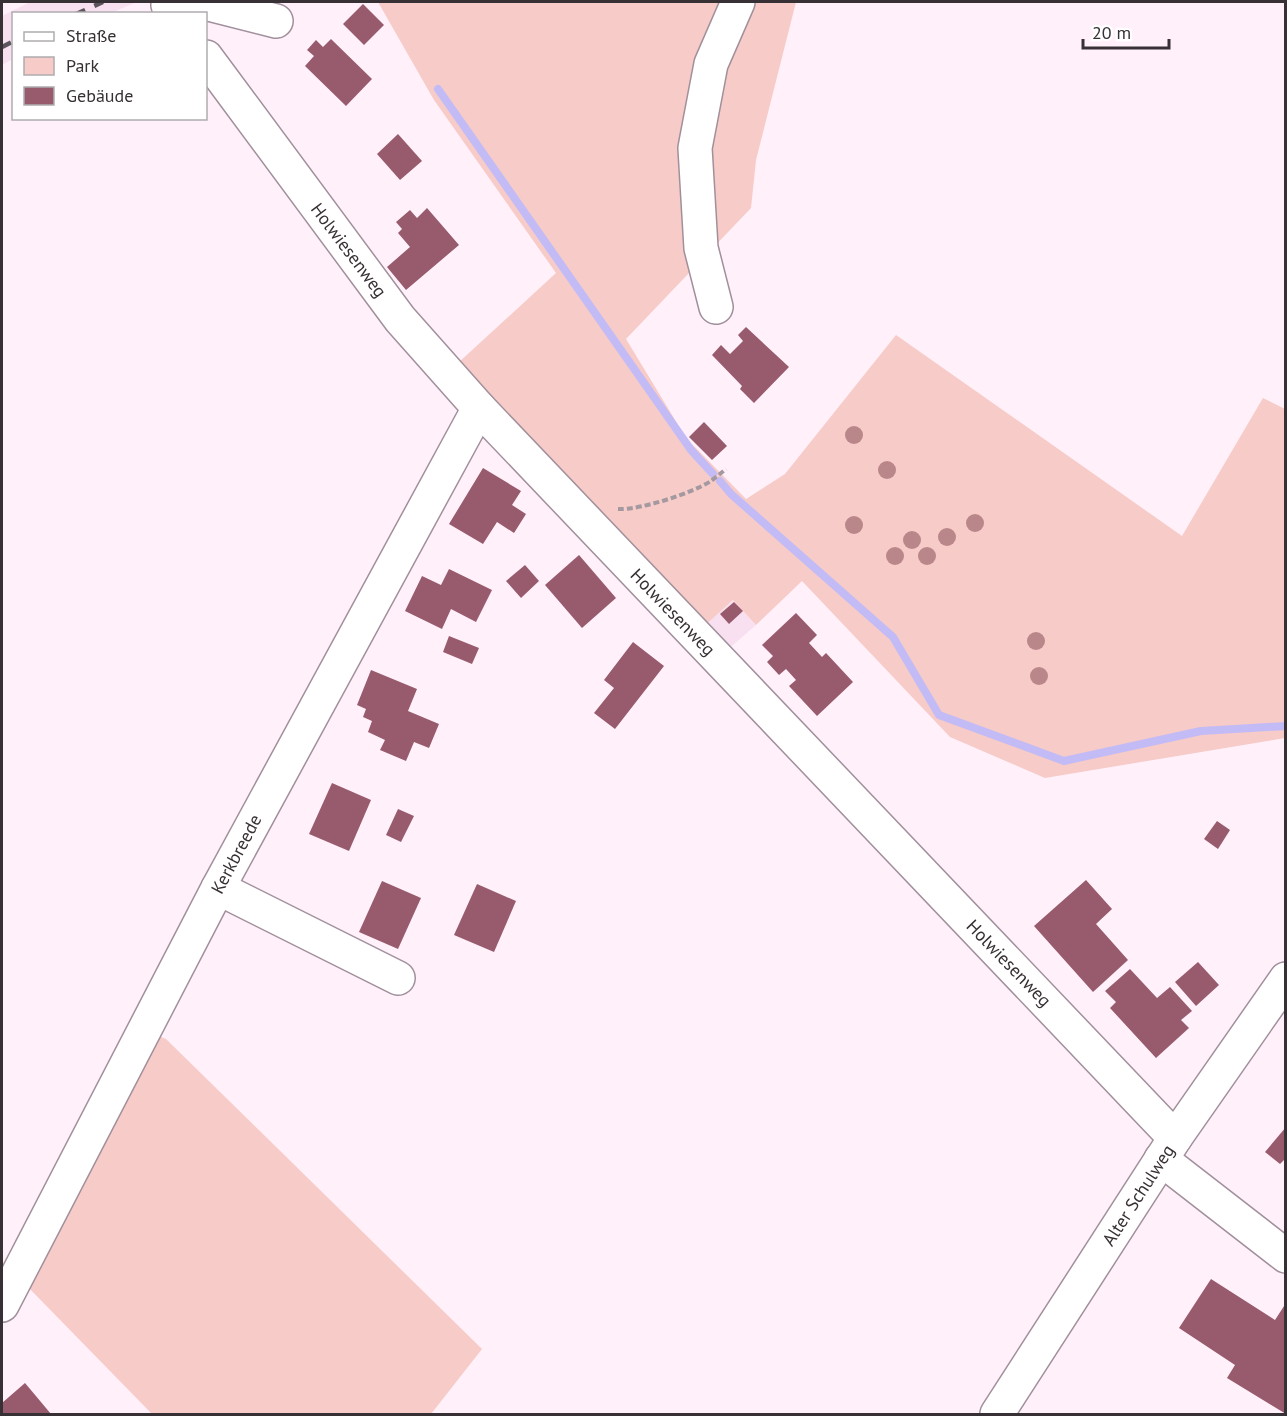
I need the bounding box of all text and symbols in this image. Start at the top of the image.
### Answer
legend [12,12,207,120]
scale bar [1083,12,1168,50]
text: 20 m [1092,21,1131,44]
text: Straße [66,24,117,47]
text: Park [66,54,99,77]
text: Gebäude [66,84,133,107]
street label: Holwiesenweg [306,198,392,302]
street label: Holwiesenweg [626,564,720,660]
street label: Kerkbreede [205,810,267,898]
street label: Holwiesenweg [962,915,1056,1011]
street label: Alter Schulweg [1097,1140,1179,1250]

